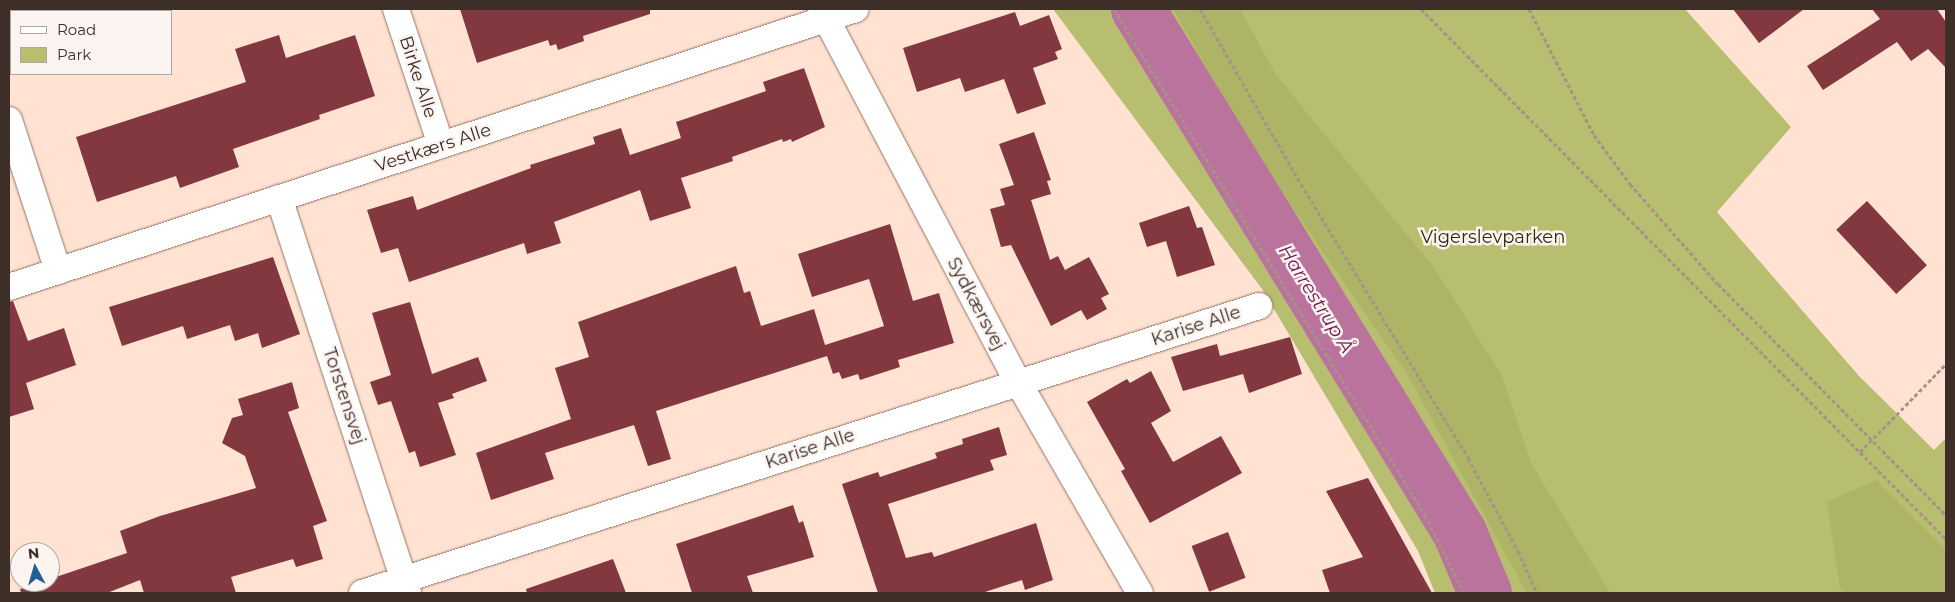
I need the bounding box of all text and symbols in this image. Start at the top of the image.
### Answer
legend [10,10,172,75]
text: Road [57,20,96,39]
street label: Birke Alle [395,33,441,121]
text: Park [57,45,91,64]
street label: Vestkærs Alle [372,119,494,177]
park label: Vigerslevparken [1421,226,1565,248]
water label: Harrestrup Å [1274,241,1358,357]
street label: Sydkærsvej [943,254,1009,354]
street label: Karise Alle [1148,301,1244,351]
street label: Torstensvej [318,345,370,447]
street label: Karise Alle [762,424,858,474]
north arrow [10,542,60,592]
text: N [27,544,40,563]

